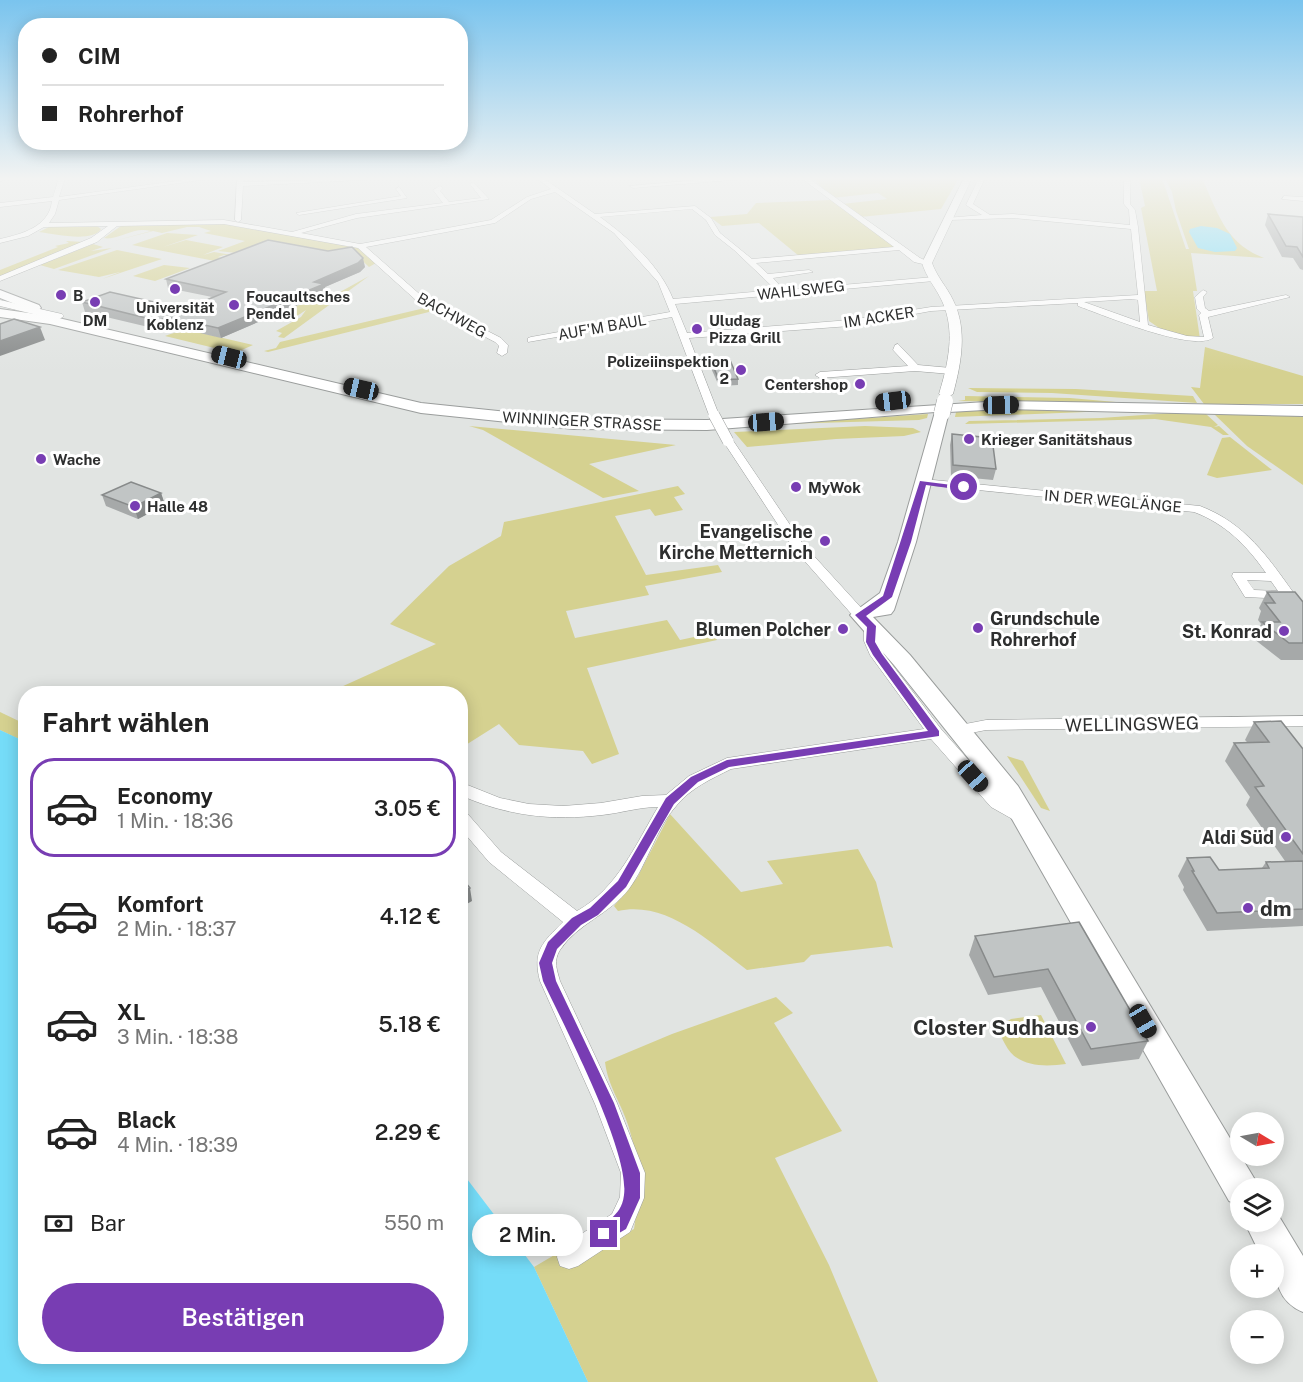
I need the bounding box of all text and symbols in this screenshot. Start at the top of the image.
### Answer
text: CIM [78,43,121,69]
text: Rohrerhof [78,101,183,127]
street label: WAHLSWEG [756,277,846,303]
marker: Universität Koblenz [168,282,182,296]
place label: B [73,287,83,304]
marker: B [54,288,68,302]
place label: Foucaultsches Pendel [246,288,350,322]
street label: BACHWEG [414,289,490,341]
marker: DM [88,295,102,309]
marker: Foucaultsches Pendel [227,298,241,312]
place label: Universität Koblenz [136,299,214,333]
street label: IM ACKER [842,303,916,331]
street label: AUF'M BAUL [556,311,648,343]
place label: DM [83,312,107,329]
place label: Uludag Pizza Grill [709,312,781,346]
marker: Uludag Pizza Grill [690,322,704,336]
car [209,344,249,370]
place label: Polizeiinspektion 2 [607,353,729,387]
marker: Polizeiinspektion 2 [734,363,748,377]
car [341,376,381,402]
place label: Centershop [765,376,848,393]
marker: Centershop [853,377,867,391]
car [874,390,912,412]
car [983,396,1019,414]
street label: WINNINGER STRASSE [502,408,662,434]
car [747,412,785,432]
place label: Krieger Sanitätshaus [981,431,1132,448]
marker: Krieger Sanitätshaus [962,432,976,446]
place label: Wache [53,451,101,468]
marker: Wache [34,452,48,466]
route start [950,473,977,500]
place label: MyWok [808,479,861,496]
marker: MyWok [789,480,803,494]
street label: IN DER WEGLÄNGE [1043,486,1183,515]
place label: Halle 48 [147,498,208,515]
marker: Halle 48 [128,499,142,513]
place label: Evangelische Kirche Metternich [659,521,813,563]
marker: Evangelische Kirche Metternich [818,534,832,548]
place label: Grundschule Rohrerhof [990,608,1100,650]
place label: Blumen Polcher [695,619,832,640]
marker: Grundschule Rohrerhof [971,621,985,635]
place label: St. Konrad [1182,621,1272,642]
marker: Blumen Polcher [836,622,850,636]
marker: St. Konrad [1277,624,1291,638]
text: Fahrt wählen [42,706,210,738]
street label: WELLINGSWEG [1065,712,1199,736]
car [954,757,992,795]
icon: car [45,781,99,835]
text: Economy [117,783,213,809]
text: 3.05 € [374,795,441,821]
text: 1 Min. · 18:36 [117,809,233,833]
place label: Aldi Süd [1202,827,1274,848]
marker: Aldi Süd [1279,830,1293,844]
icon: car [45,889,99,943]
text: Komfort [117,891,204,917]
place label: dm [1260,896,1292,921]
marker: dm [1241,901,1255,915]
text: 4.12 € [380,903,441,929]
text: 2 Min. · 18:37 [117,917,237,941]
icon: car [45,997,99,1051]
text: XL [117,999,145,1025]
car [1126,1001,1160,1041]
text: 5.18 € [378,1011,441,1037]
place label: Closter Sudhaus [913,1015,1079,1040]
marker: Closter Sudhaus [1084,1020,1098,1034]
text: 3 Min. · 18:38 [117,1025,238,1049]
icon: car [45,1105,99,1159]
text: Black [117,1107,176,1133]
north arrow [1230,1112,1284,1166]
map controls [1230,1112,1284,1364]
text: 2.29 € [375,1119,441,1145]
text: 4 Min. · 18:39 [117,1133,238,1157]
button: layers [1230,1178,1284,1232]
icon: cash [42,1207,75,1240]
text: Bar [90,1210,126,1236]
text: 550 m [384,1211,444,1235]
callout: 2 Min. [472,1213,583,1255]
route end [590,1220,617,1247]
text: 2 Min. [499,1223,556,1247]
button: + [1230,1244,1284,1298]
button: Bestätigen [42,1283,444,1352]
button: − [1230,1310,1284,1364]

